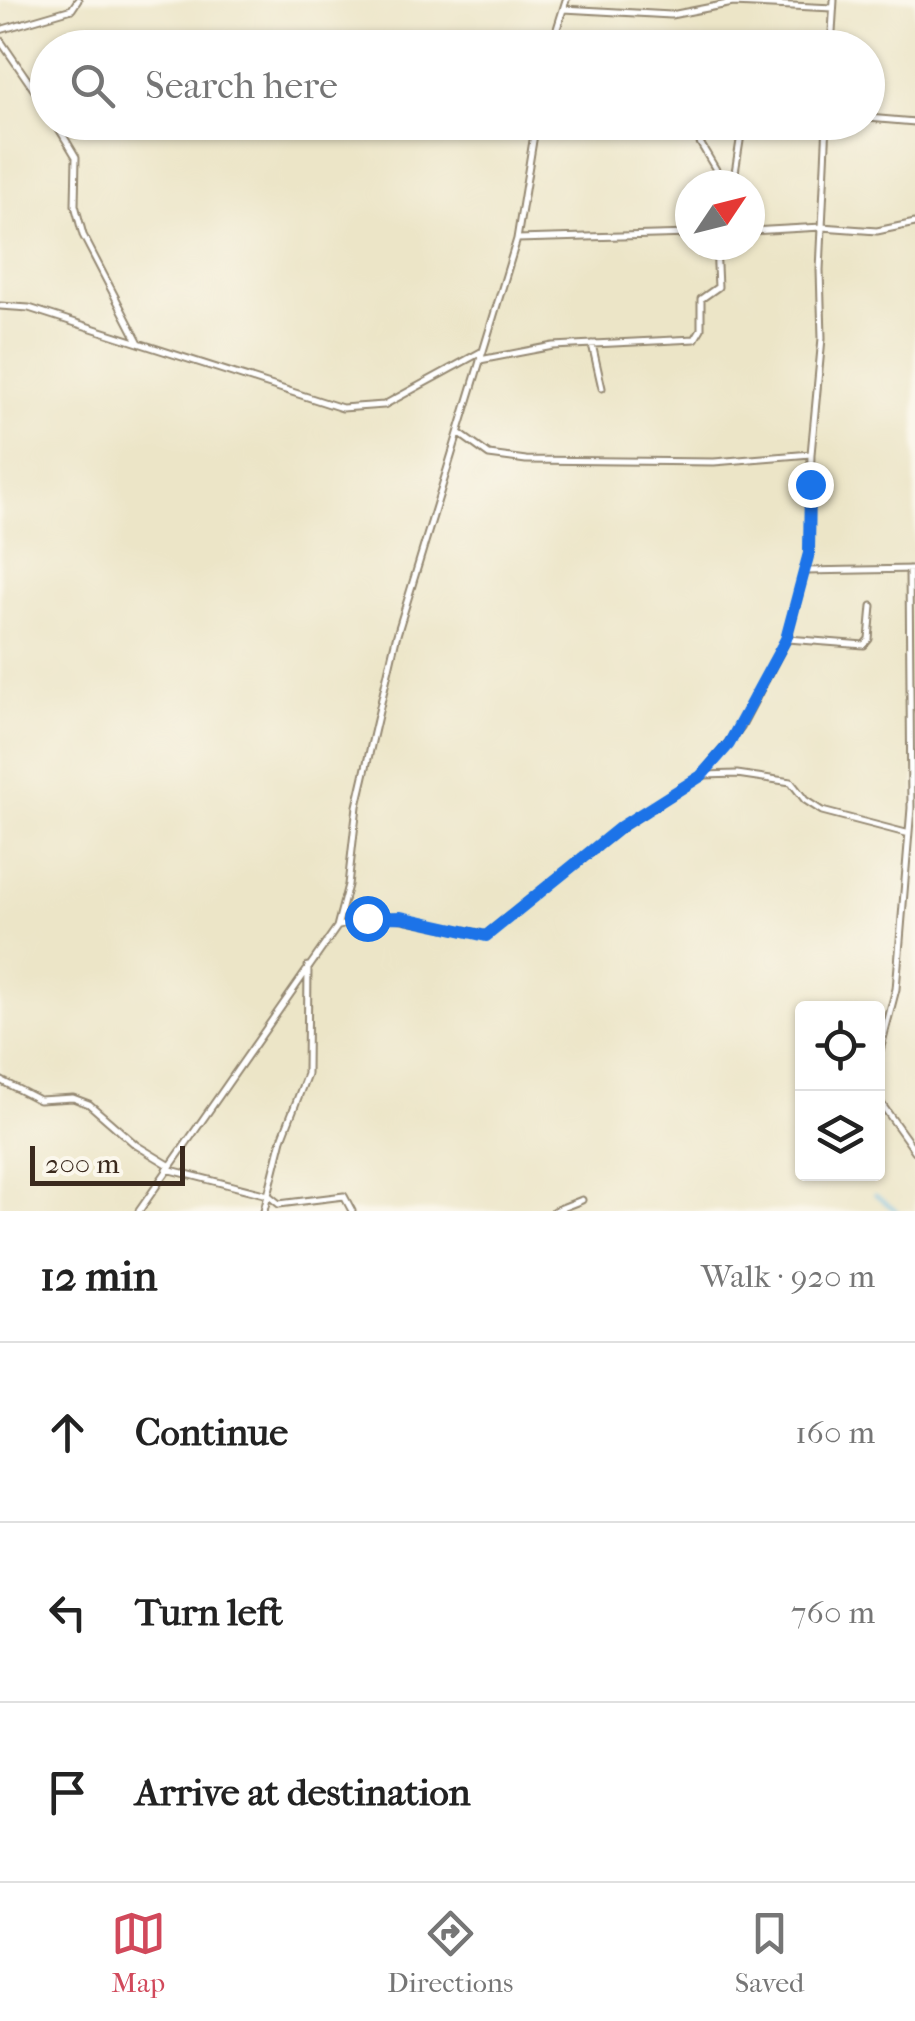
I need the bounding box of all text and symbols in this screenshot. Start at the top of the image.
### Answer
search box [30,30,885,140]
icon: search [65,58,120,113]
text: Search here [145,63,338,108]
north arrow [675,170,765,260]
route end [788,462,834,508]
route start [345,896,391,942]
map controls [795,1001,885,1181]
button: locate [795,1001,885,1091]
button: layers [795,1091,885,1181]
scale bar [30,1141,185,1186]
text: 200 m [45,1147,120,1180]
text: 12 min [40,1252,157,1301]
text: Walk · 920 m [701,1258,875,1295]
icon: ahead [40,1405,95,1460]
text: Continue [135,1410,288,1455]
text: 160 m [795,1414,875,1451]
icon: left [40,1585,95,1640]
text: Turn left [135,1590,283,1635]
text: 760 m [791,1594,875,1631]
icon: arrive [40,1765,95,1820]
text: Arrive at destination [135,1770,471,1815]
tab: Map [111,1906,166,1999]
tab: Directions [387,1906,513,1999]
tab: Saved [735,1906,804,1999]

